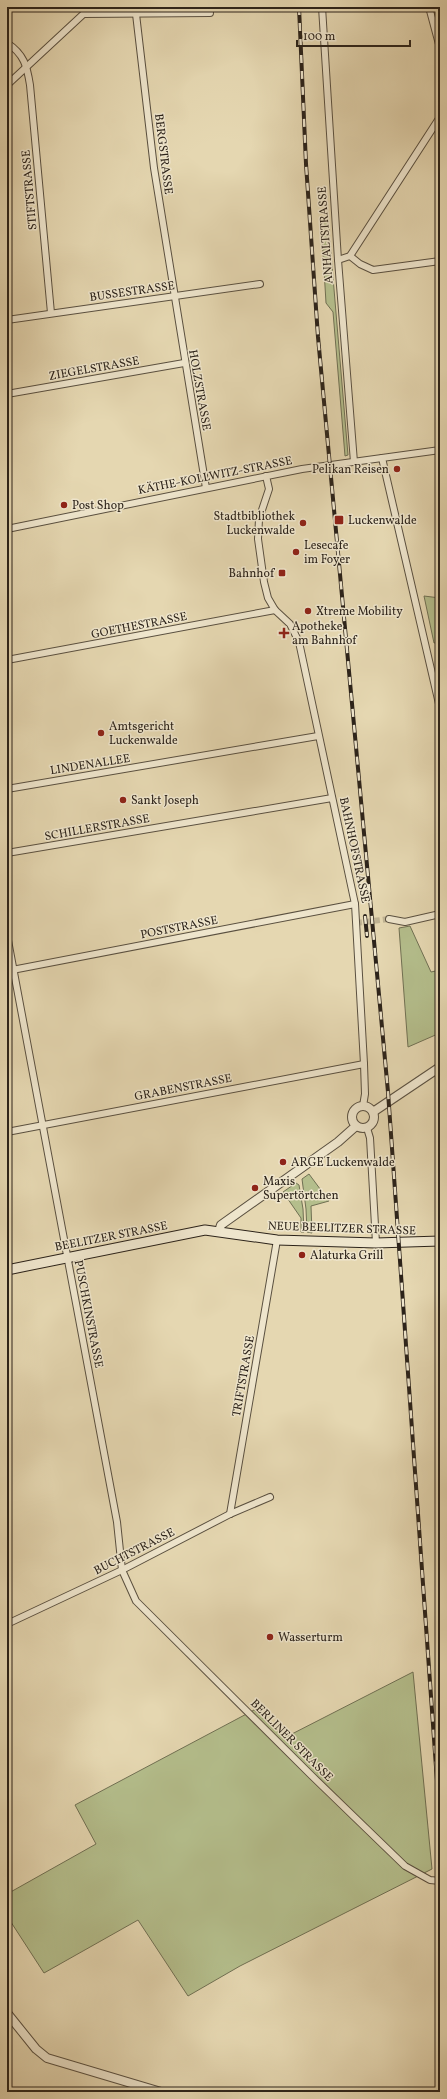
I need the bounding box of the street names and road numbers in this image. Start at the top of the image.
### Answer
street label: BERGSTRASSE [150,113,176,196]
street label: STIFTSTRASSE [19,149,41,231]
street label: ANHALTSTRASSE [315,186,337,284]
street label: BUSSESTRASSE [88,278,176,306]
street label: HOLZSTRASSE [184,348,214,432]
street label: ZIEGELSTRASSE [48,353,141,385]
street label: KÄTHE-KOLLWITZ-STRASSE [136,452,294,499]
street label: GOETHESTRASSE [90,609,189,643]
street label: LINDENALLEE [49,751,131,779]
street label: BAHNHOFSTRASSE [335,796,373,905]
street label: SCHILLERSTRASSE [43,811,151,845]
street label: POSTSTRASSE [139,913,219,943]
street label: GRABENSTRASSE [133,1071,233,1105]
street label: BEELITZER STRASSE [53,1218,169,1256]
street label: NEUE BEELITZER STRASSE [268,1218,416,1240]
street label: PUSCHKINSTRASSE [70,1259,106,1370]
street label: TRIFTSTRASSE [229,1334,259,1418]
street label: BUCHTSTRASSE [91,1525,178,1579]
street label: BERLINER STRASSE [247,1696,336,1785]

